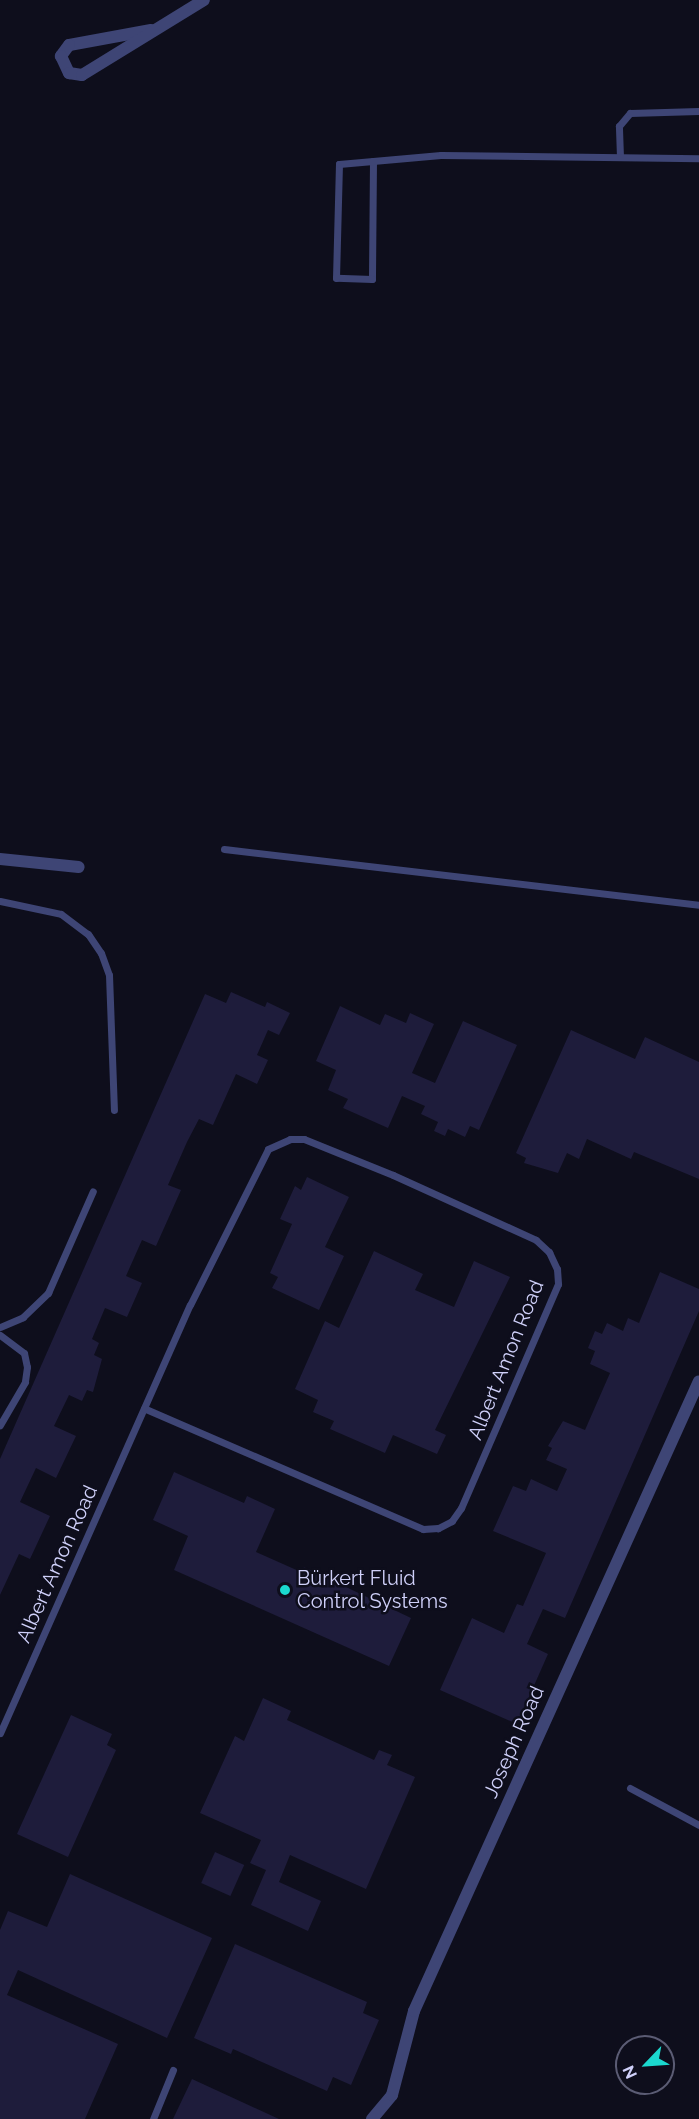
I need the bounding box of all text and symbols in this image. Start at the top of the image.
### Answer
street label: Albert Amon Road [463,1277,549,1443]
street label: Albert Amon Road [11,1481,103,1647]
place label: Bürkert Fluid Control Systems [297,1566,448,1613]
marker: Bürkert Fluid Control Systems [278,1583,292,1597]
street label: Joseph Road [479,1682,549,1802]
north arrow [615,2035,675,2095]
text: N [619,2062,641,2082]

